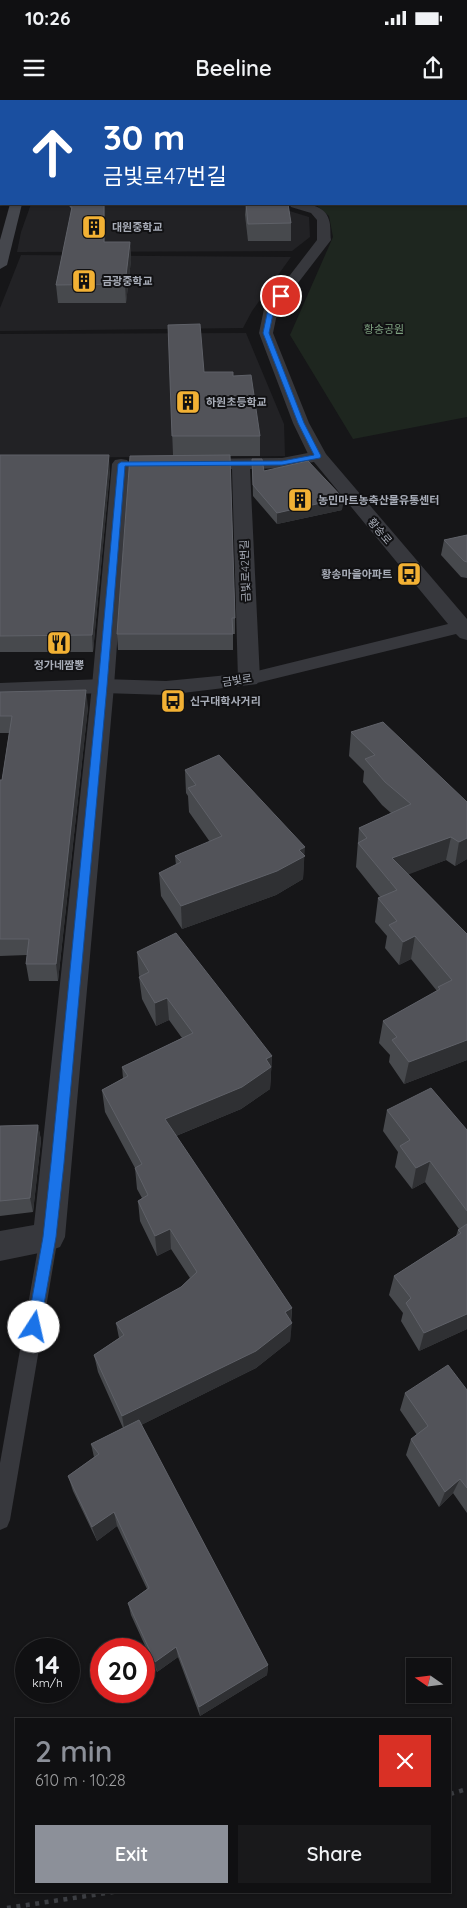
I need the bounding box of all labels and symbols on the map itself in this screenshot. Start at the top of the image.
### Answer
building icon: 대원중학교 [81,214,107,240]
place label: 대원중학교 [112,220,163,234]
building icon: 금광중학교 [71,268,97,294]
place label: 금광중학교 [102,274,153,288]
pin [260,275,302,317]
park label: 황송공원 [364,322,404,336]
building icon: 하원초등학교 [175,389,201,415]
place label: 하원초등학교 [206,395,267,409]
building icon: 농민마트농축산물유통센터 [287,487,313,513]
place label: 농민마트농축산물유통센터 [318,493,439,507]
street label: 황송로 [365,515,395,547]
street label: 금빛로42번길 [237,540,253,602]
bus stop icon: 황송마을아파트 [396,561,422,587]
place label: 황송마을아파트 [321,567,392,581]
restaurant icon: 정가네짬뽕 [46,630,72,656]
place label: 정가네짬뽕 [34,658,84,672]
street label: 금빛로 [221,671,253,689]
bus stop icon: 신구대학사거리 [160,688,186,714]
place label: 신구대학사거리 [190,694,261,708]
position arrow [7,1300,59,1352]
speed limit sign: 20 [90,1638,155,1703]
north arrow [406,1658,451,1702]

